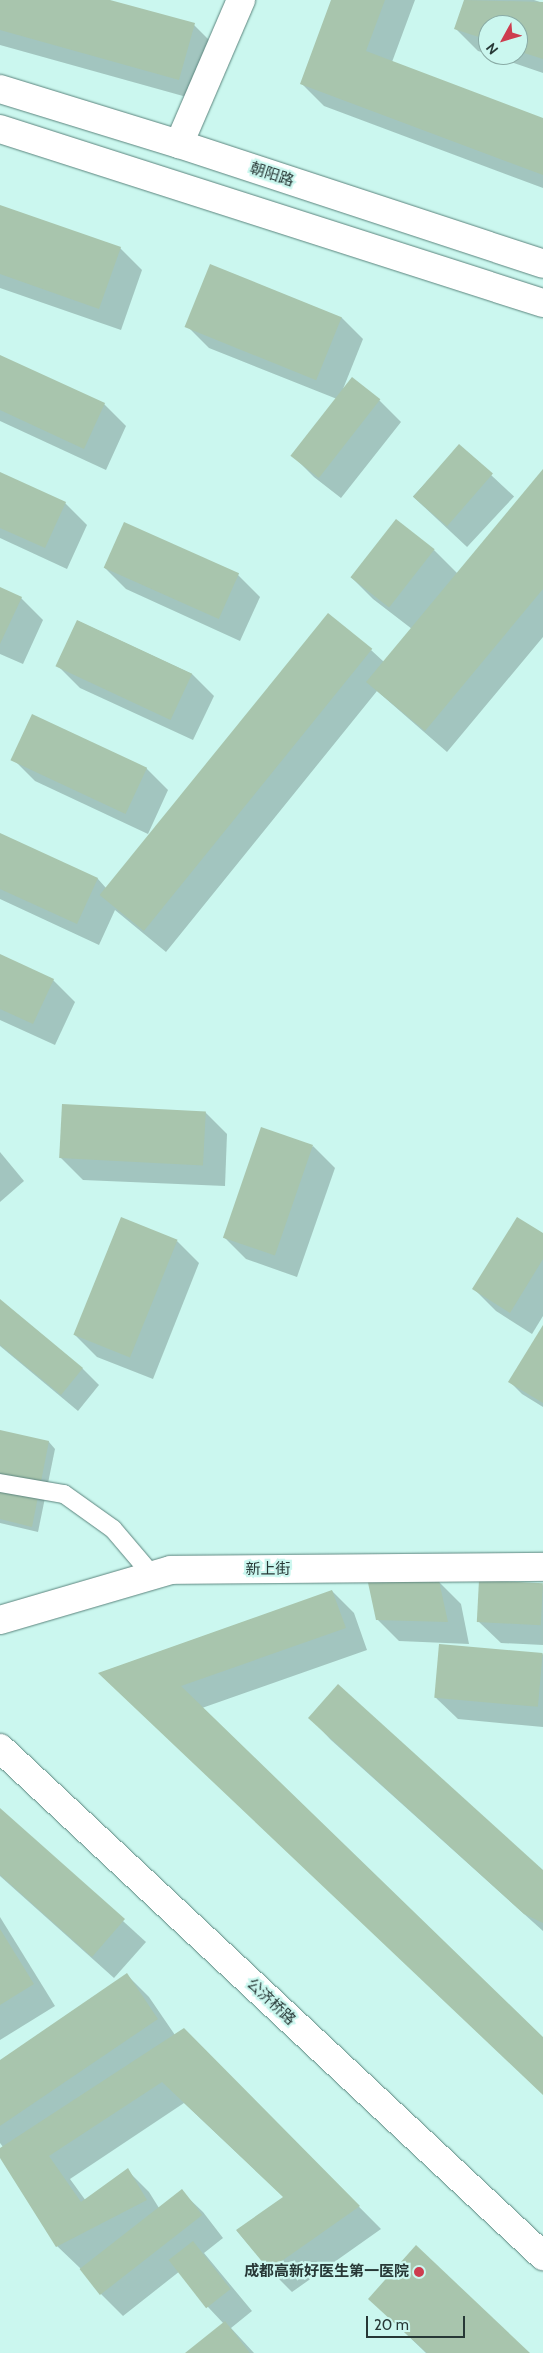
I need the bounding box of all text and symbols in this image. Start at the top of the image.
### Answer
north arrow [478,15,528,65]
text: N [482,39,502,58]
street label: 朝阳路 [248,159,296,191]
street label: 新上街 [246,1561,290,1579]
street label: 公济桥路 [243,1975,299,2029]
place label: 成都高新好医生第一医院 [244,2263,409,2281]
marker: 成都高新好医生第一医院 [413,2266,425,2278]
scale bar [368,2306,467,2338]
text: 20 m [374,2316,409,2334]

